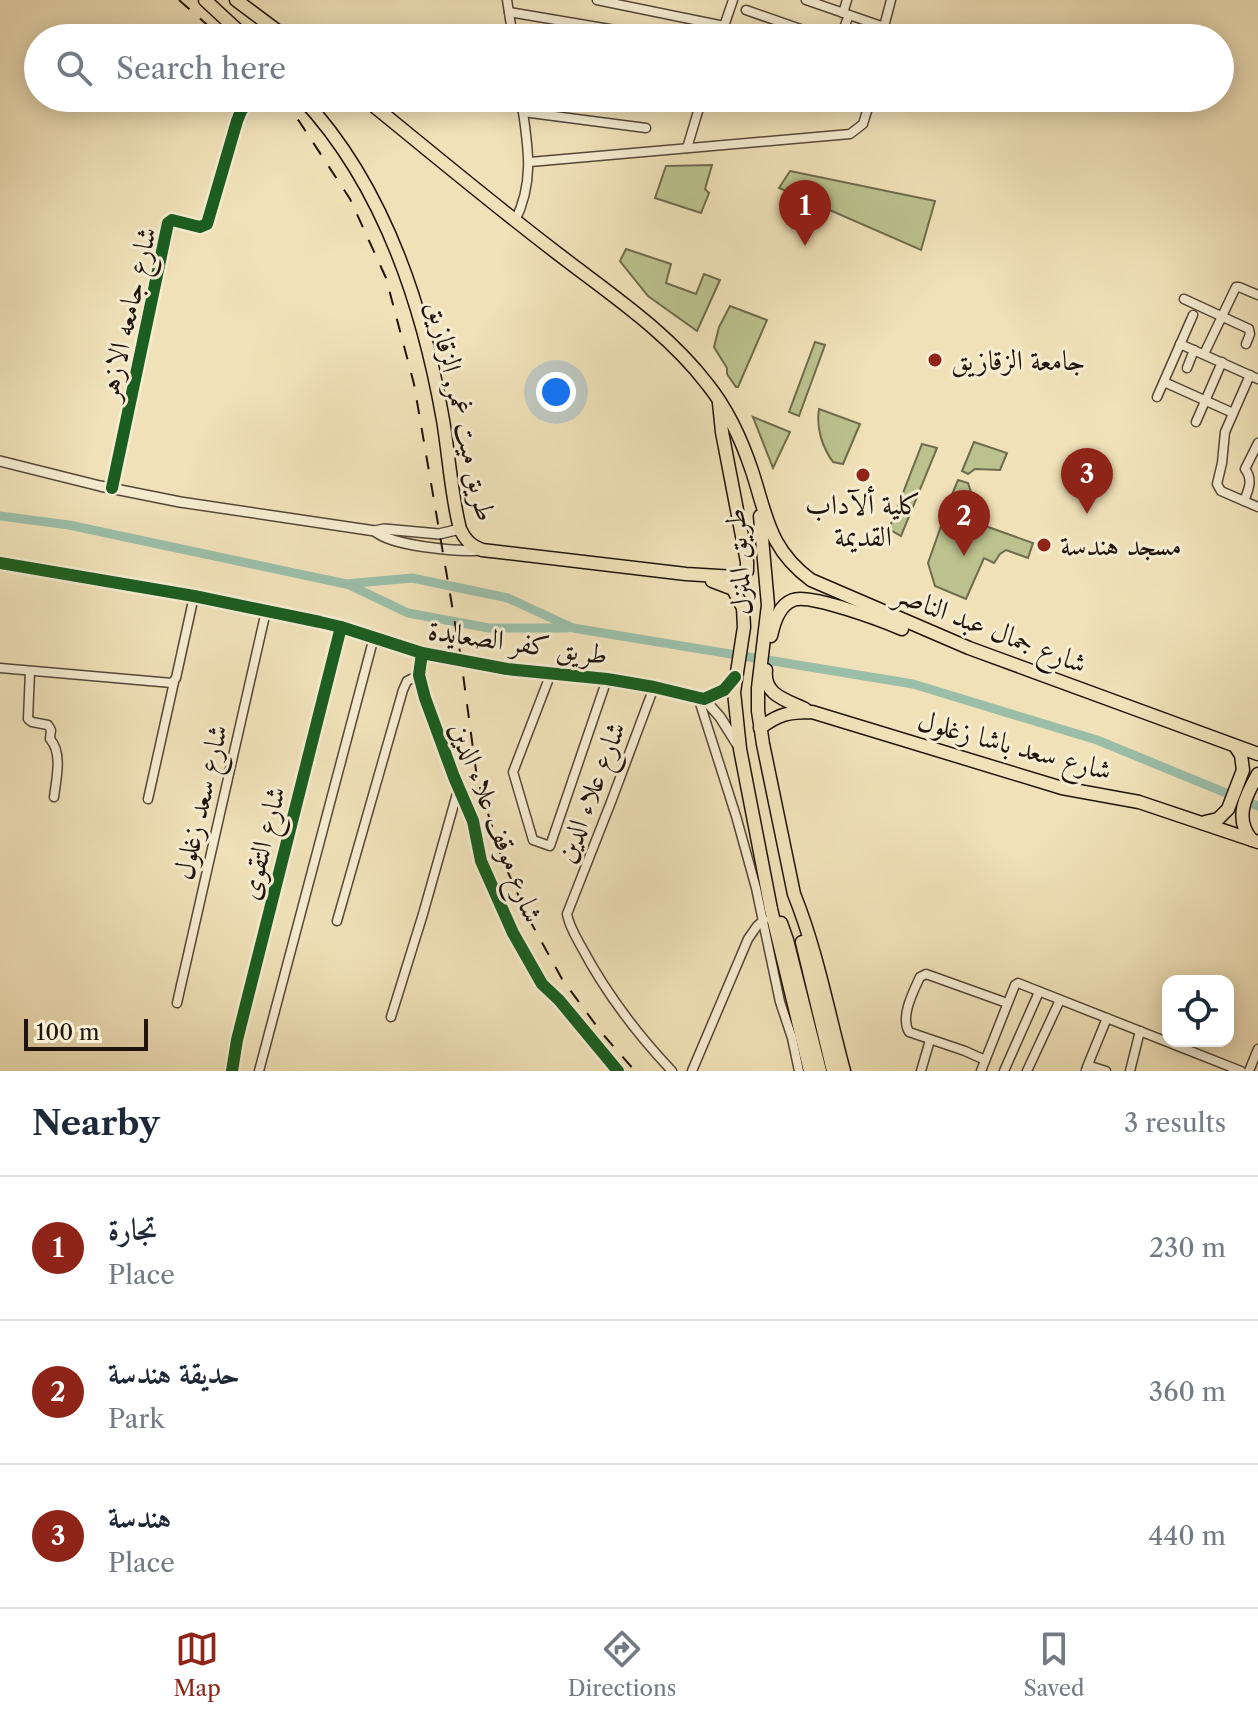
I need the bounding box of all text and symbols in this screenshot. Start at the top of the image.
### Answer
search box [24,24,1234,112]
icon: search [52,46,96,90]
text: Search here [116,50,286,87]
pin: 1 [779,180,831,246]
street label: شارع جامعه الازهر [90,223,170,407]
street label: طريق ميت غمر, الزقازيق [419,298,504,524]
place label: جامعة الزقازيق [951,343,1085,378]
marker: جامعة الزقازيق [926,351,944,369]
your location [536,372,576,412]
pin: 3 [1061,448,1113,514]
marker: كلية ألآداب القديمة [854,466,872,484]
place label: كلية ألآداب القديمة [805,485,921,553]
pin: 2 [938,490,990,556]
street label: طريق المنزل [717,507,760,617]
place label: مسجد هندسة [1060,528,1182,562]
marker: مسجد هندسة [1035,536,1053,554]
street label: شارع جمال عبد الناصر [885,575,1092,687]
street label: طريق كفر الصعايدة [426,613,610,672]
street label: شارع سعد باشا زغلول [912,703,1116,794]
street label: شارع موقف علاء الدين [437,717,551,930]
street label: شارع علاء الدين [548,717,639,870]
street label: شارع سعد زغلول [166,721,241,884]
street label: شارع التقوى [232,783,299,905]
map controls [1162,975,1234,1047]
button: locate [1162,975,1234,1047]
scale bar [24,1015,148,1051]
text: 100 m [36,1019,99,1046]
text: Nearby [32,1102,160,1144]
text: 3 results [1124,1107,1226,1139]
text: تجارة [108,1211,157,1248]
text: 1 [52,1232,64,1264]
text: 230 m [1149,1232,1226,1264]
text: Place [108,1259,175,1291]
text: حديقة هندسة [108,1355,240,1392]
text: 2 [50,1376,66,1408]
text: 360 m [1149,1376,1226,1408]
text: Park [108,1403,165,1435]
text: هندسة [108,1499,171,1536]
text: 3 [51,1520,65,1552]
text: 440 m [1148,1520,1226,1552]
text: Place [108,1547,175,1579]
tab: Map [173,1627,221,1702]
tab: Directions [568,1627,676,1702]
tab: Saved [1023,1627,1084,1702]

